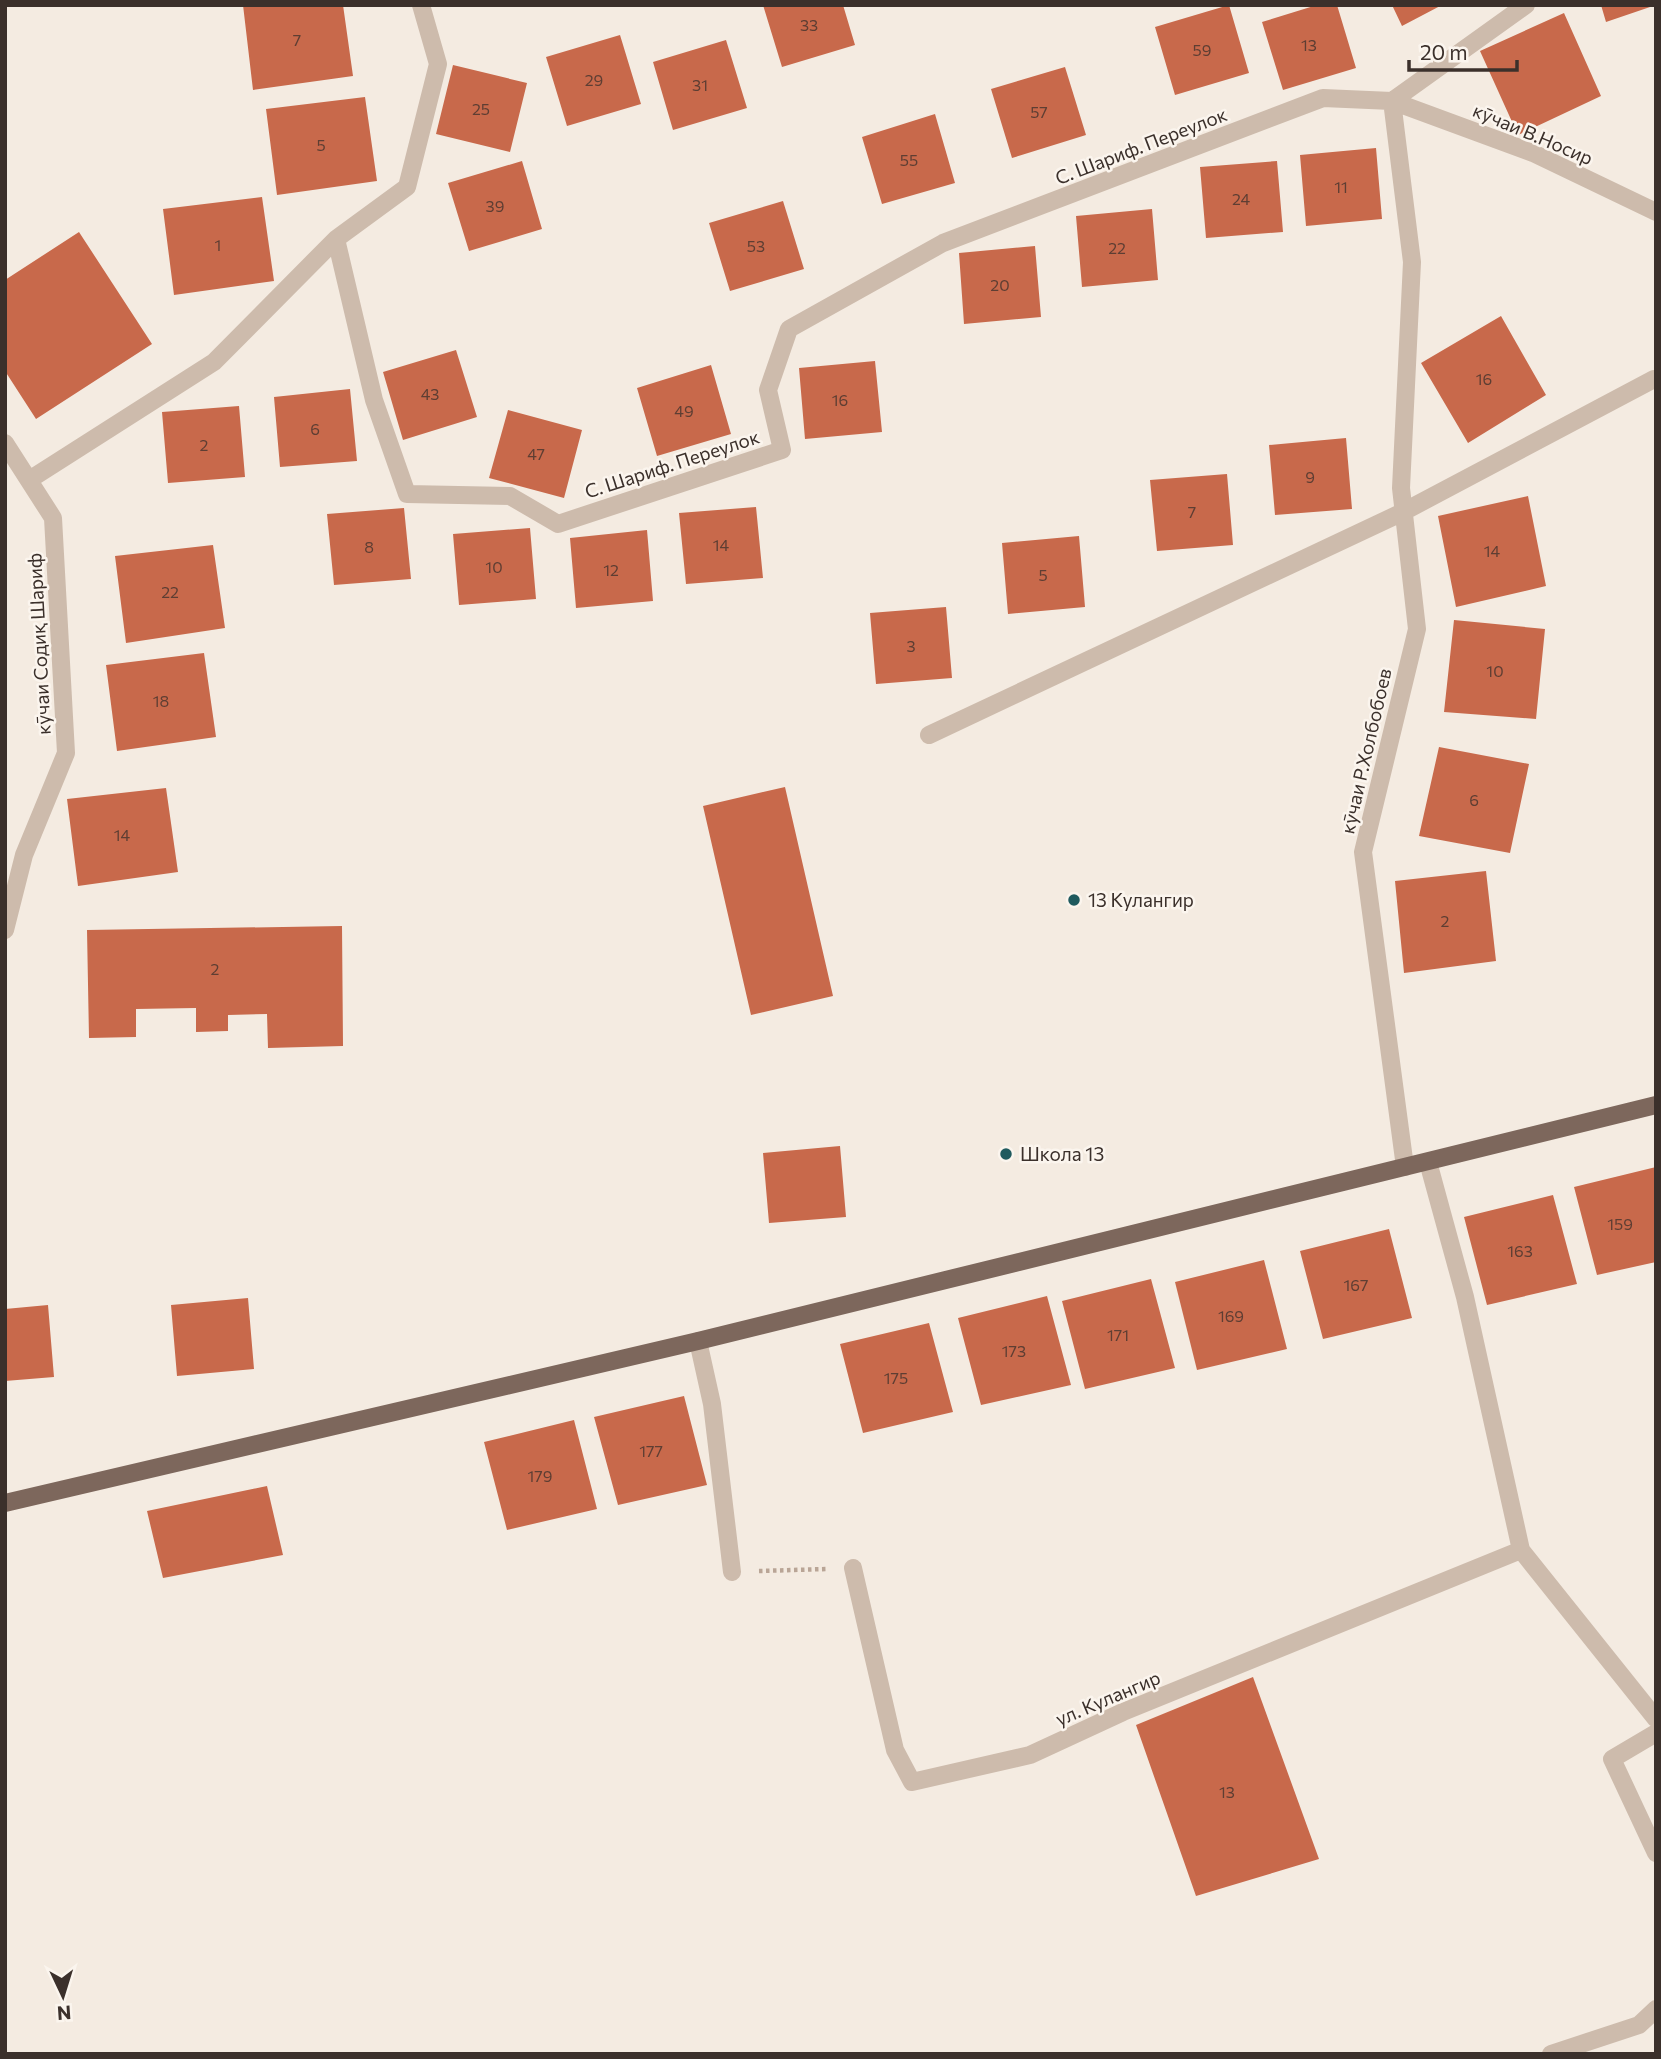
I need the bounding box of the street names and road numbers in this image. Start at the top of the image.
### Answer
street label: кӯчаи В.Носир [1470,98,1597,169]
street label: С. Шариф. Переулок [1052,102,1230,189]
street label: С. Шариф. Переулок [582,424,762,503]
street label: кӯчаи Содиқ Шариф [22,553,55,735]
street label: кӯчаи Р.Холбобоев [1335,666,1396,836]
street label: ул. Кулангир [1052,1665,1164,1730]

